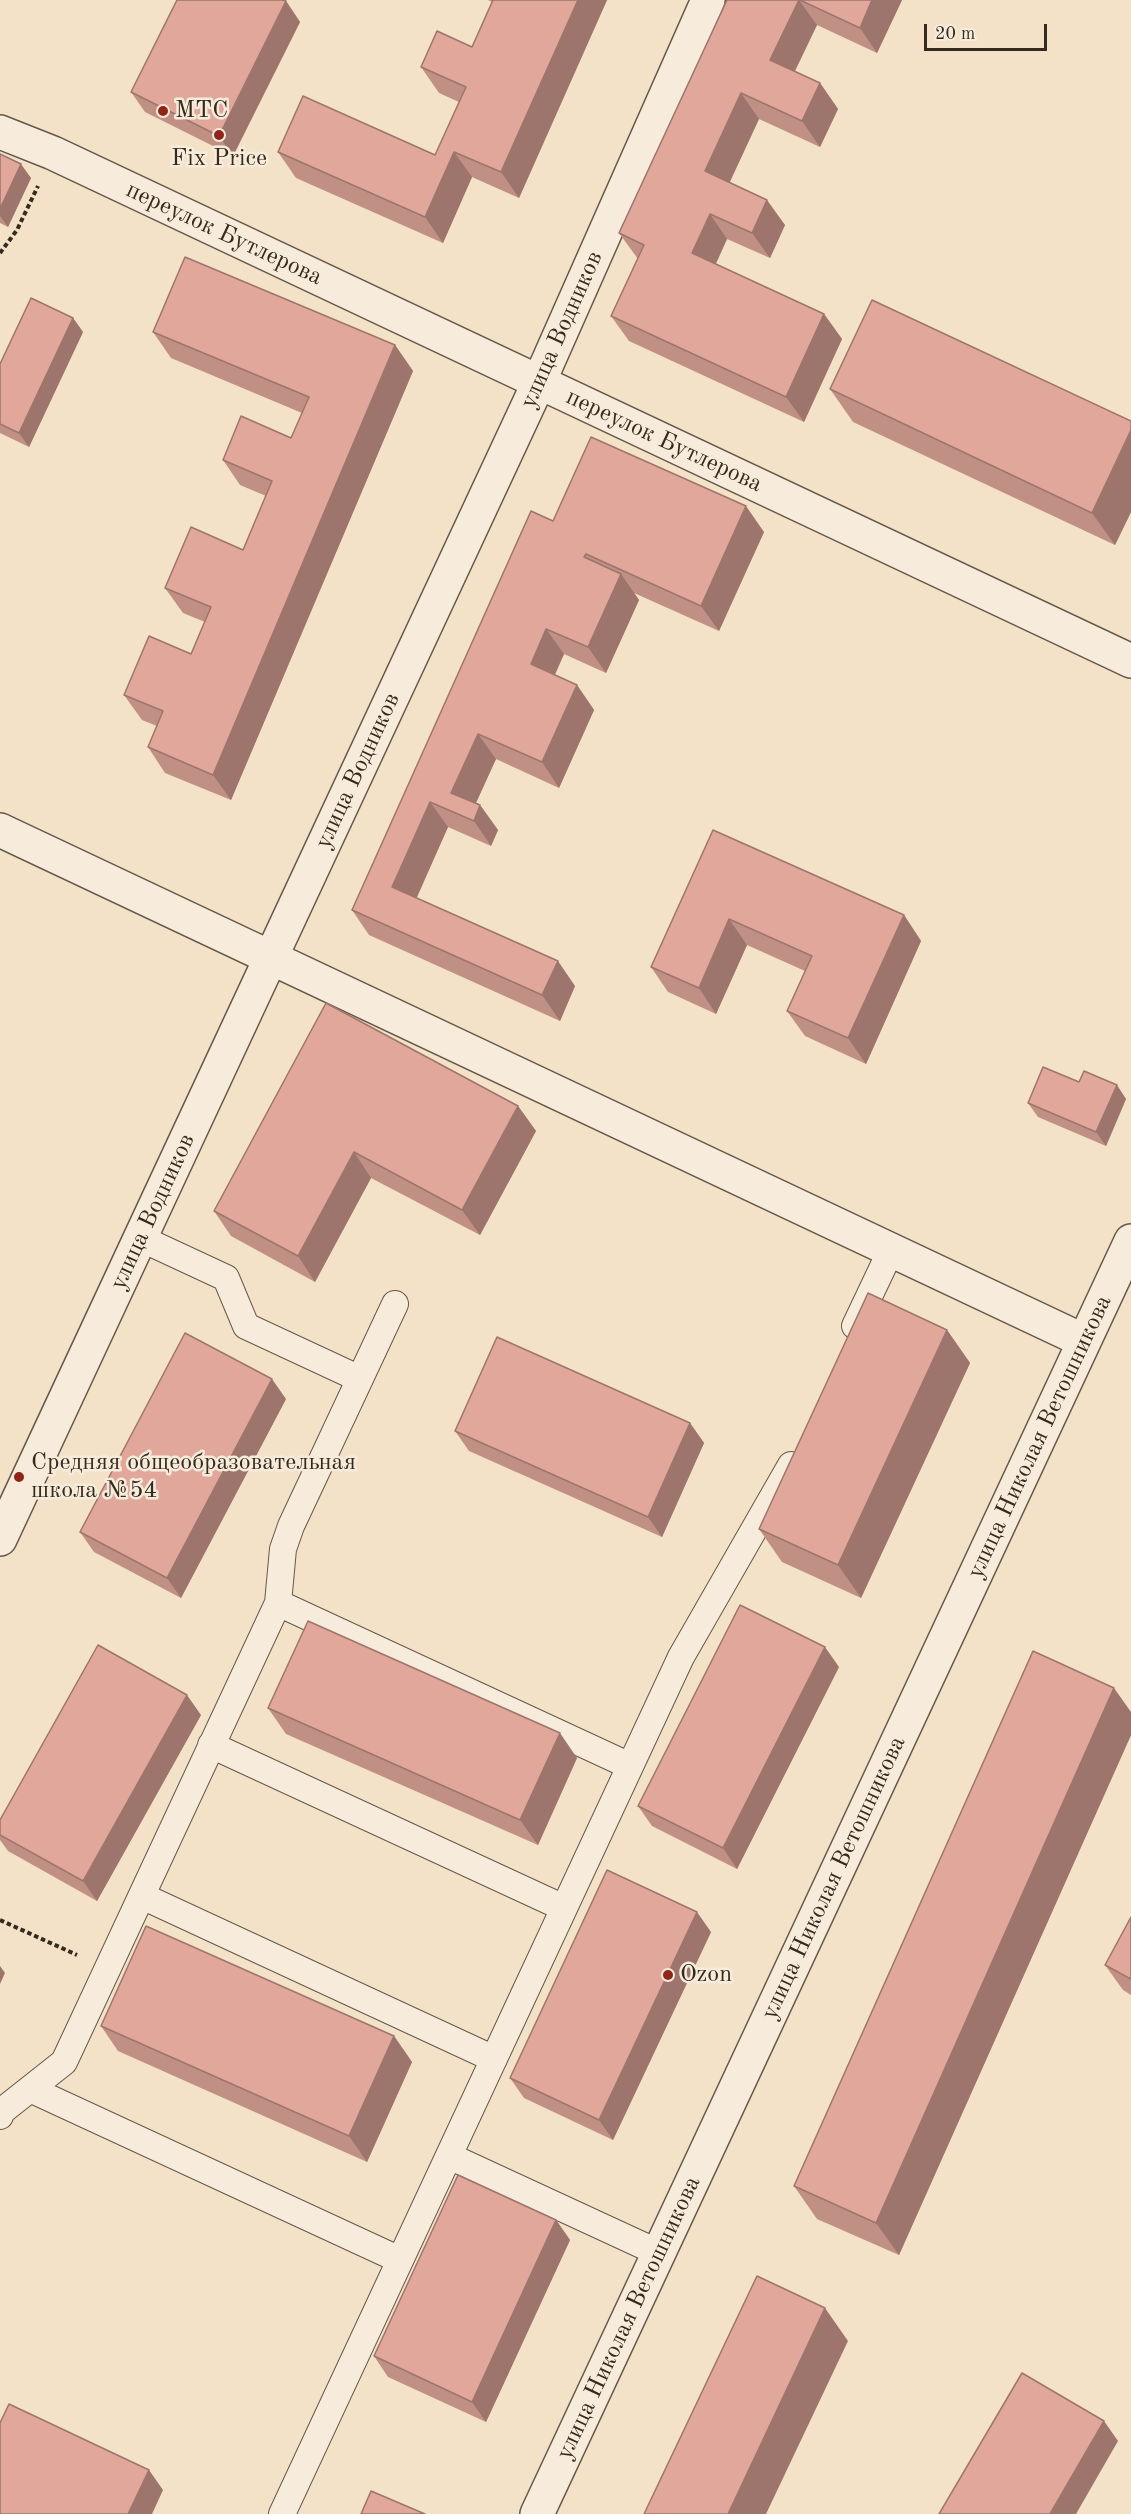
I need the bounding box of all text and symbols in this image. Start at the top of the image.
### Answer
scale bar [927,12,1050,50]
text: 20 m [935,25,975,43]
place label: МТС [175,97,228,125]
marker: МТС [156,104,170,118]
marker: Fix Price [212,128,226,142]
place label: Fix Price [171,145,267,173]
street label: переулок Бутлерова [121,176,327,292]
street label: улица Водников [514,247,610,413]
street label: переулок Бутлерова [561,383,767,499]
street label: улица Водников [309,688,407,854]
street label: улица Водников [104,1129,202,1295]
street label: улица Николая Ветошникова [962,1291,1118,1583]
place label: Средняя общеобразовательная школа №54 [31,1449,356,1505]
marker: Средняя общеобразовательная школа №54 [12,1470,26,1484]
street label: улица Николая Ветошникова [756,1732,912,2024]
place label: Ozon [680,1961,732,1989]
marker: Ozon [661,1968,675,1982]
street label: улица Николая Ветошникова [551,2172,707,2464]

